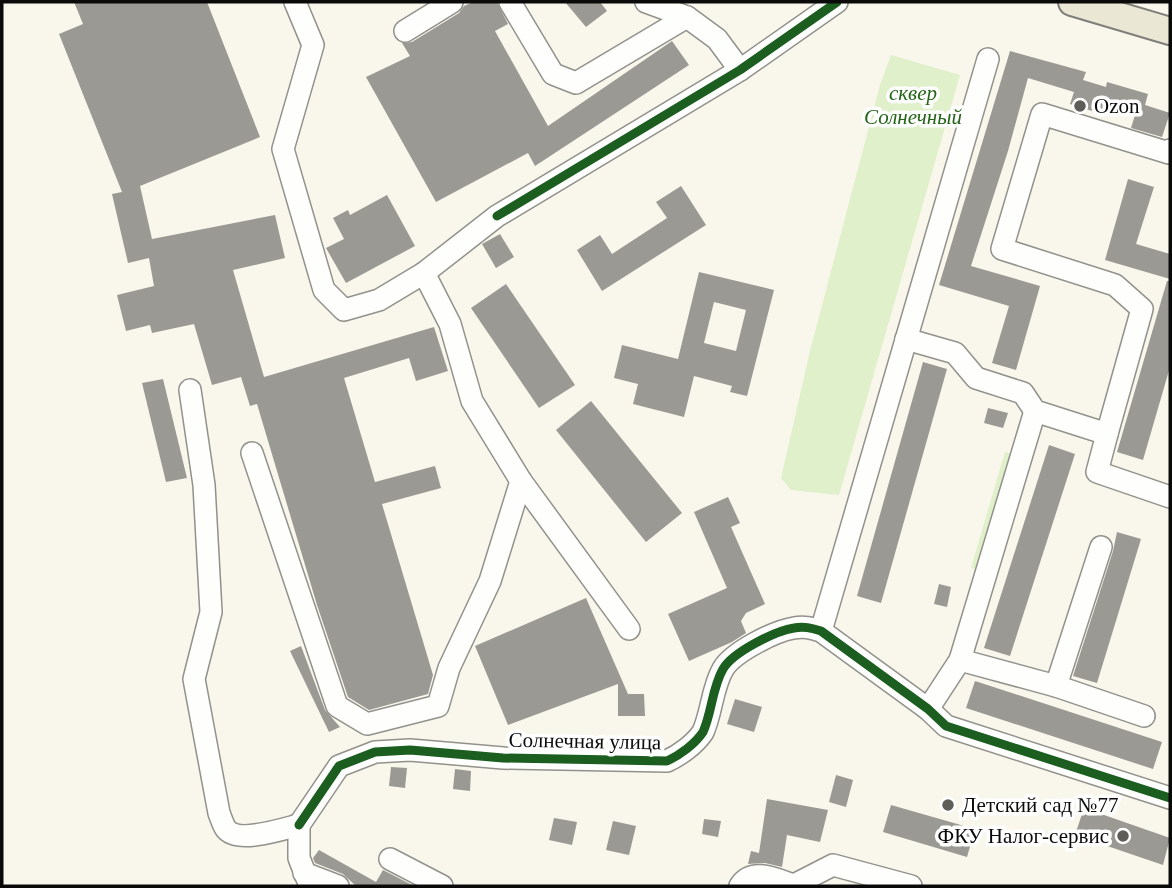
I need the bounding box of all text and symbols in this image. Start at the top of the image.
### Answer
park label: сквер Солнечный [864,81,962,129]
place label: Ozon [1094,94,1140,118]
marker: Ozon [1072,98,1088,114]
street label: Солнечная улица [508,728,662,754]
place label: Детский сад №77 [962,793,1118,817]
marker: Детский сад №77 [940,797,956,813]
place label: ФКУ Налог-сервис [938,824,1109,848]
marker: ФКУ Налог-сервис [1115,828,1131,844]

